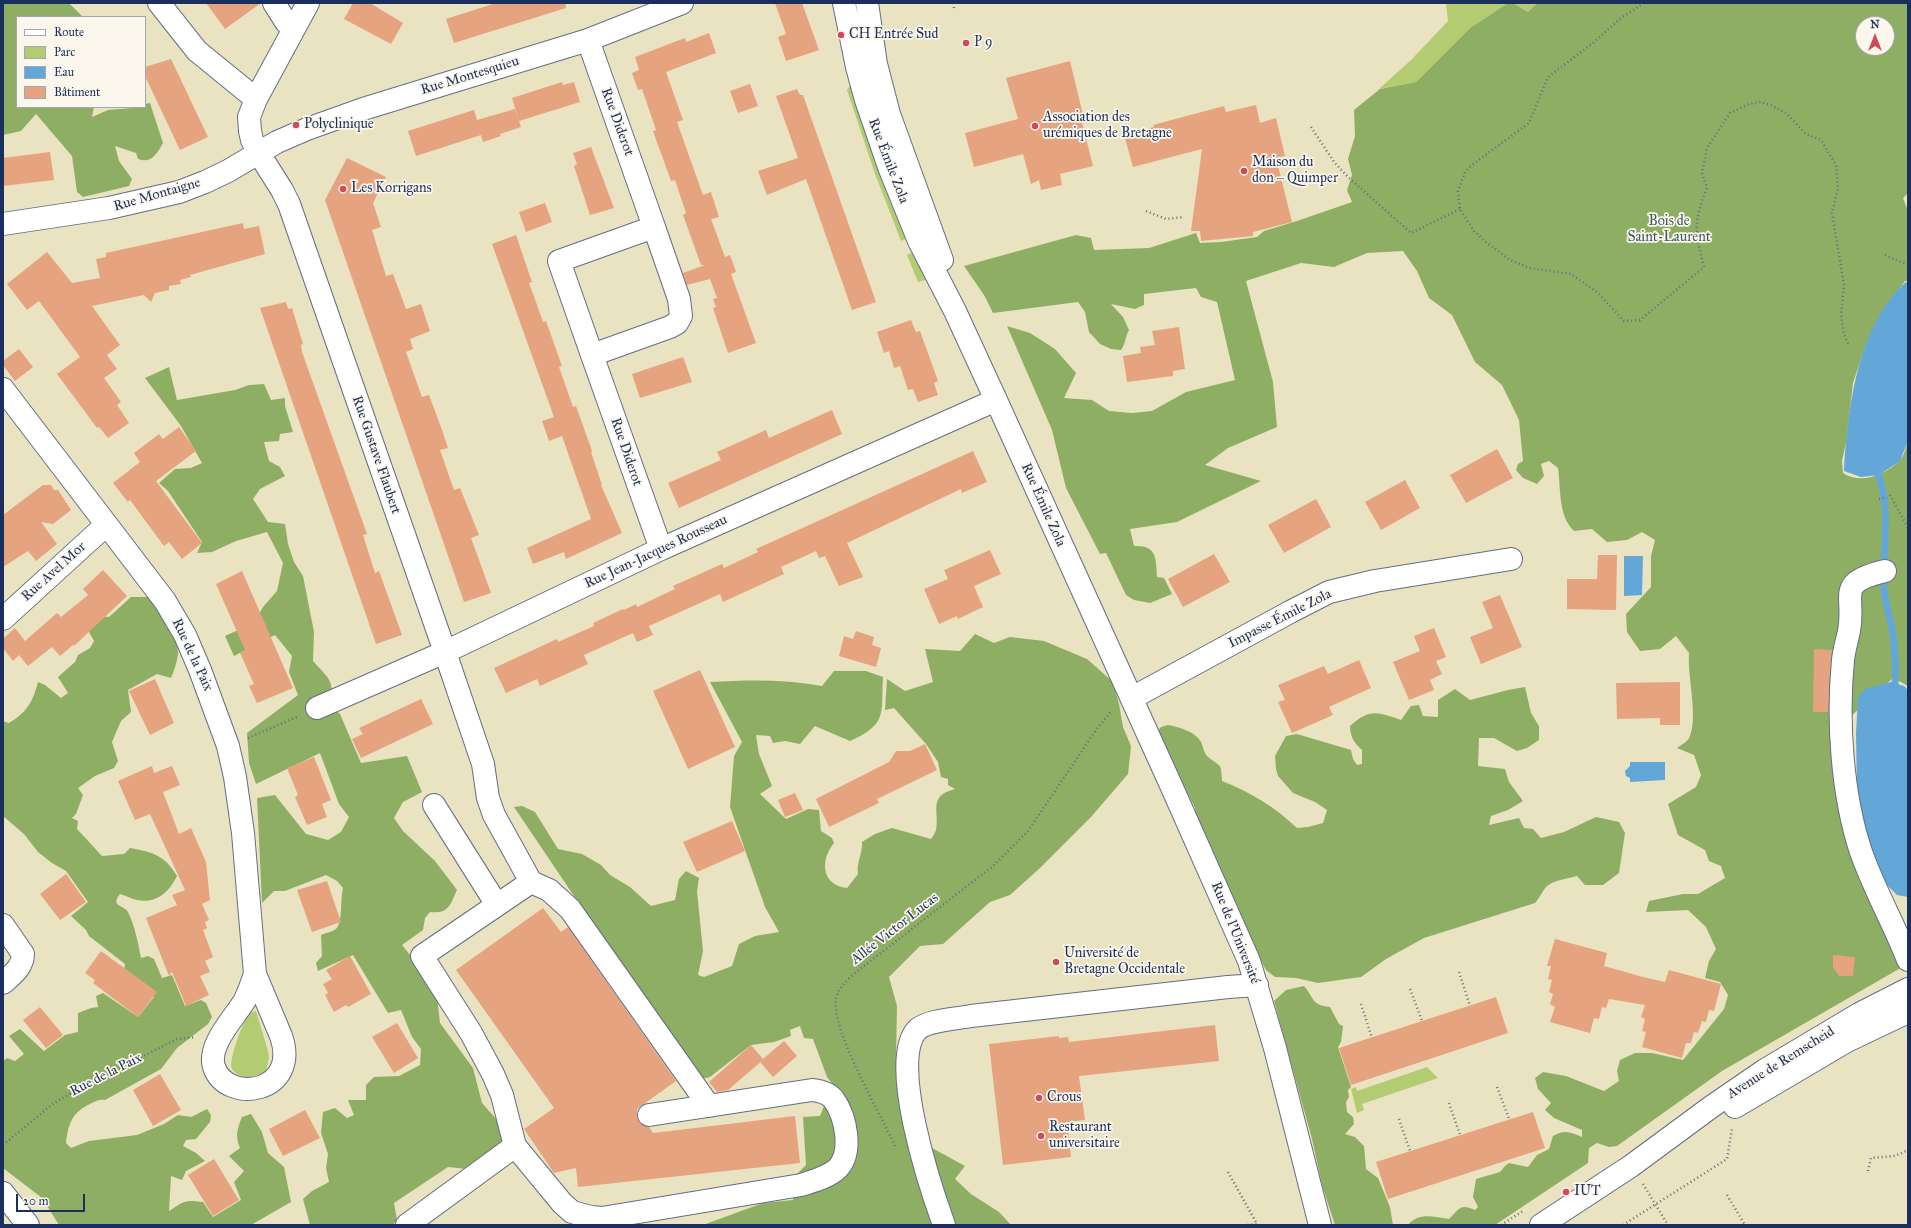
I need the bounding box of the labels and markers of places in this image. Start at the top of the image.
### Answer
place label: CH Entrée Sud [849,27,939,43]
marker: CH Entrée Sud [836,30,846,40]
place label: P 9 [974,35,993,51]
marker: P 9 [961,38,971,48]
place label: Association des urémiques de Bretagne [1043,110,1172,142]
place label: Polyclinique [304,117,374,133]
marker: Polyclinique [291,120,301,130]
marker: Association des urémiques de Bretagne [1030,121,1040,131]
place label: Maison du don – Quimper [1252,155,1338,188]
marker: Maison du don – Quimper [1239,166,1249,176]
place label: Les Korrigans [351,181,432,197]
marker: Les Korrigans [338,184,348,194]
place label: Université de Bretagne Occidentale [1064,946,1185,978]
marker: Université de Bretagne Occidentale [1051,957,1061,967]
place label: Crous [1047,1090,1081,1106]
marker: Crous [1034,1093,1044,1103]
place label: Restaurant universitaire [1049,1120,1120,1152]
marker: Restaurant universitaire [1036,1131,1046,1141]
place label: IUT [1574,1184,1601,1200]
marker: IUT [1561,1187,1571,1197]

